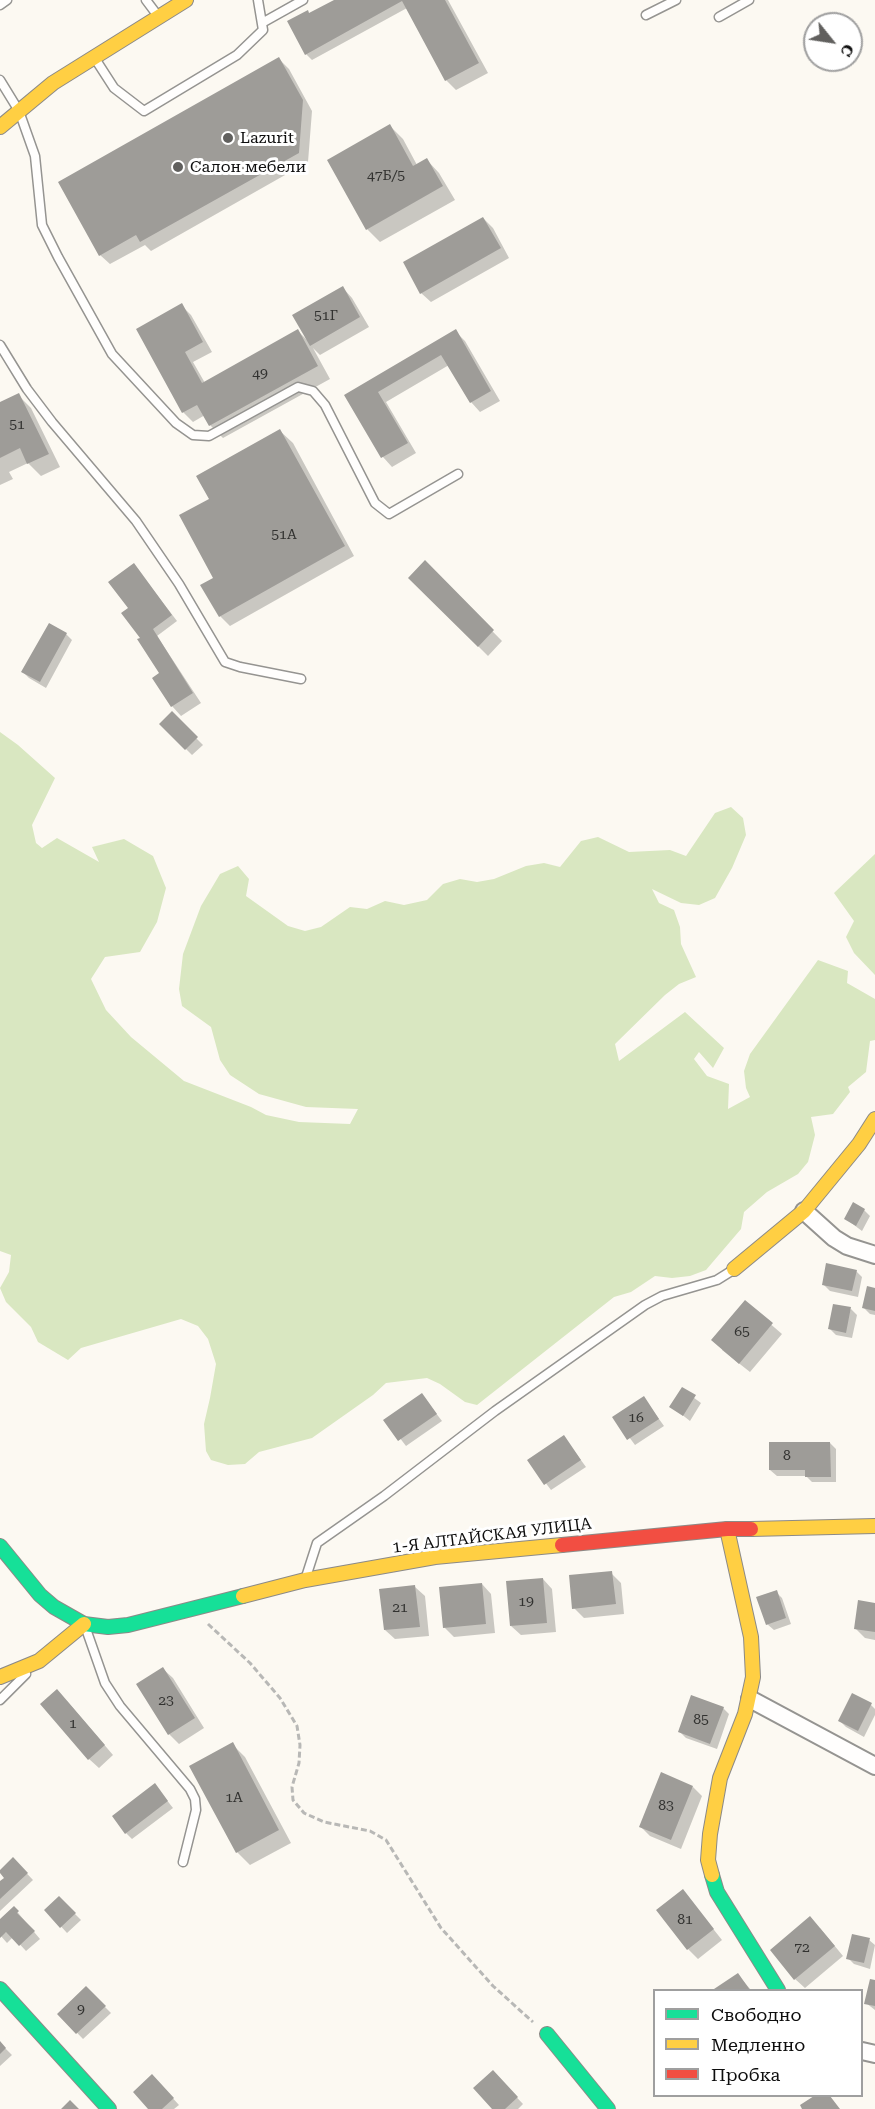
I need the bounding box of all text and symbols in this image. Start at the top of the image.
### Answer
north arrow [803,12,863,72]
text: С [836,41,858,60]
place label: Lazurit [240,128,294,148]
marker: Lazurit [221,131,235,145]
place label: Салон мебели [190,157,306,177]
marker: Салон мебели [171,160,185,174]
house number: 47Б/5 [367,168,405,184]
house number: 51Г [314,308,338,324]
house number: 49 [252,366,268,382]
house number: 51 [9,417,25,433]
house number: 51А [271,527,297,543]
house number: 65 [734,1324,750,1340]
house number: 16 [628,1410,644,1426]
house number: 8 [783,1448,791,1464]
street label: 1-Я АЛТАЙСКАЯ УЛИЦА [391,1514,593,1558]
house number: 19 [518,1594,534,1610]
house number: 21 [392,1600,408,1616]
house number: 23 [158,1693,174,1709]
house number: 85 [693,1712,709,1728]
house number: 1 [69,1716,77,1732]
house number: 1А [225,1790,243,1806]
house number: 83 [658,1798,674,1814]
house number: 81 [677,1912,693,1928]
house number: 72 [794,1940,810,1956]
legend [653,1989,863,2097]
house number: 9 [77,2002,85,2018]
text: Свободно [711,2004,801,2025]
text: Медленно [711,2034,805,2055]
text: Пробка [711,2064,780,2085]

